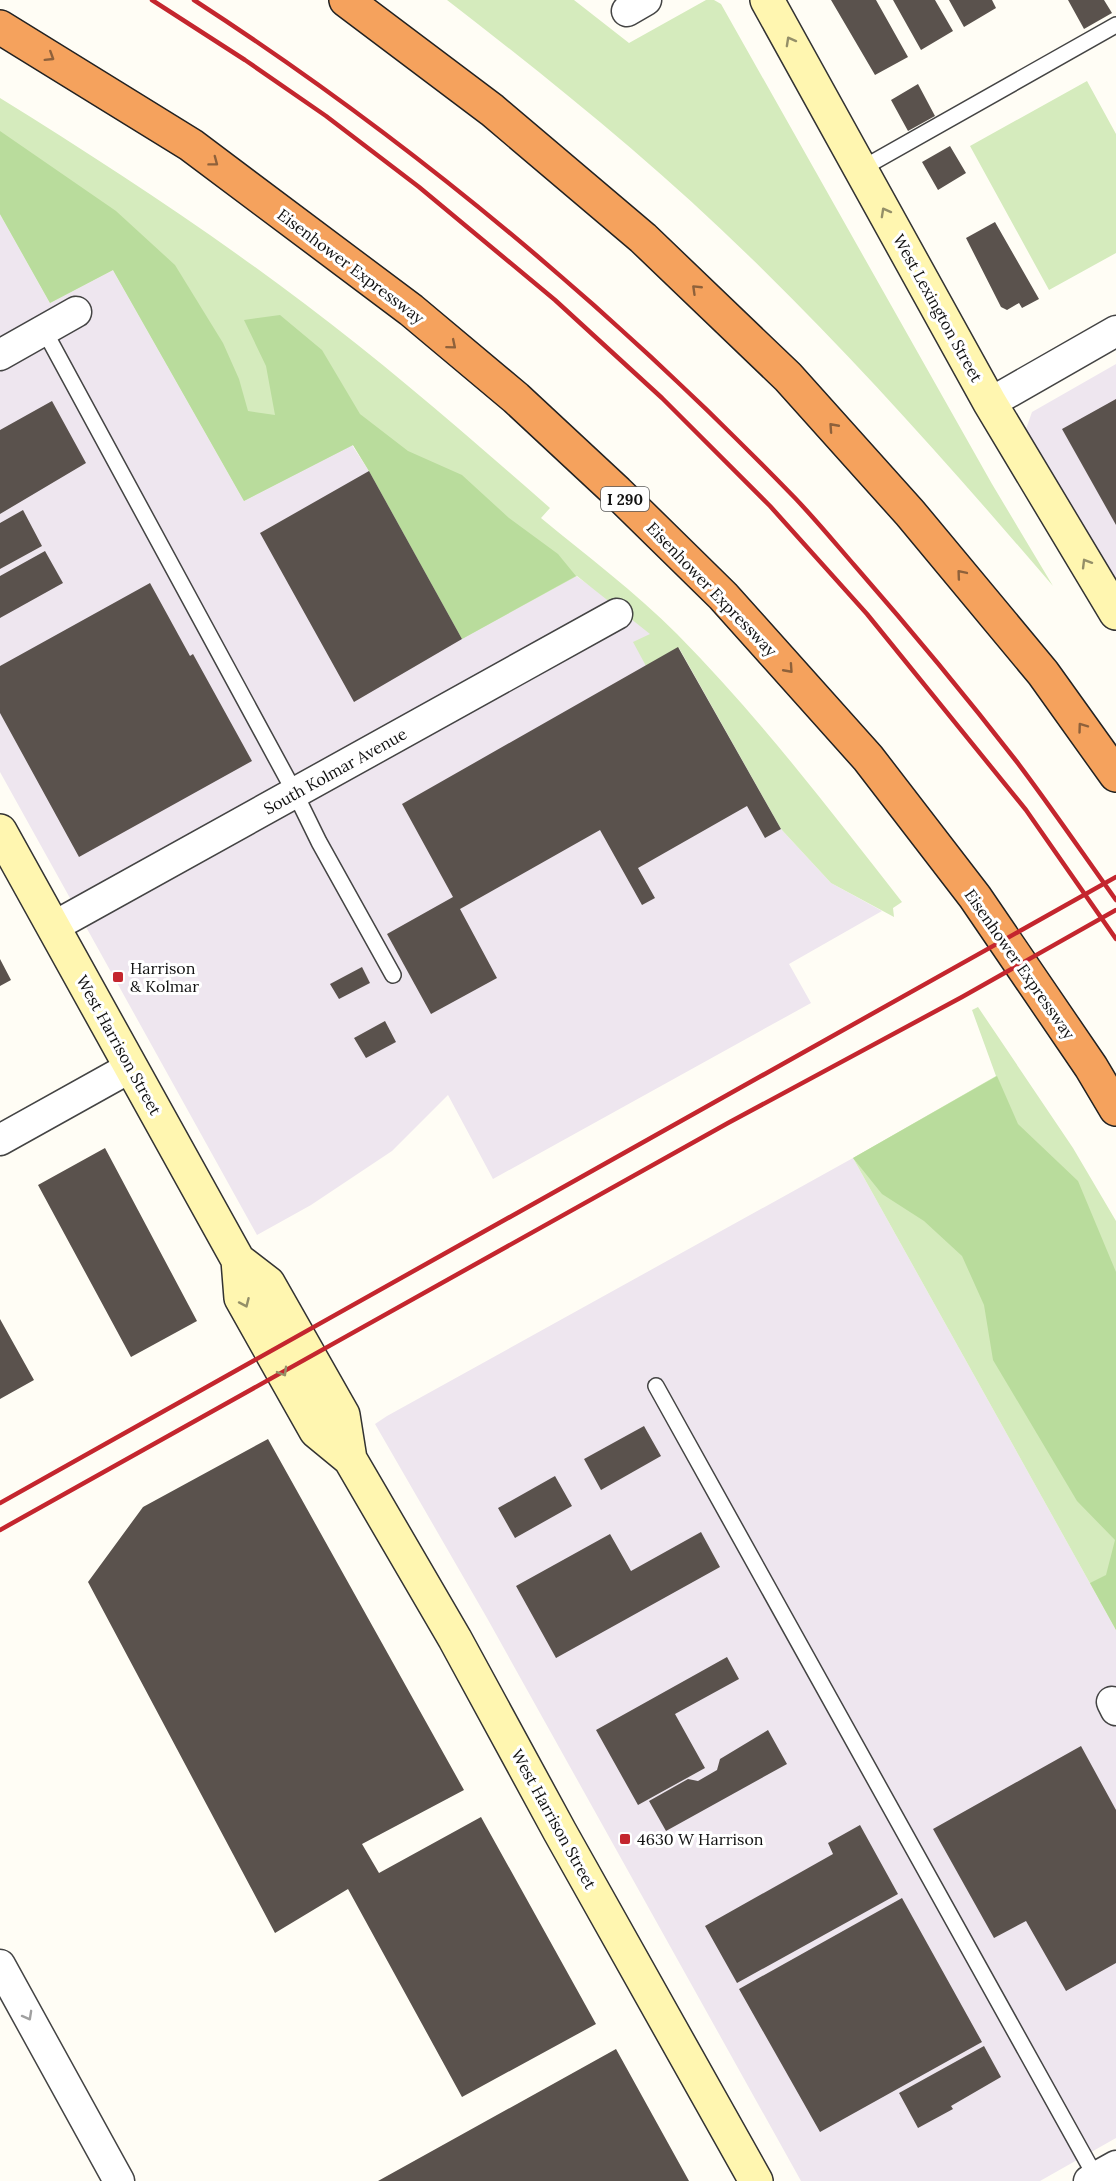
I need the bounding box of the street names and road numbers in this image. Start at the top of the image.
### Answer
street label: Eisenhower Expressway [274,204,429,328]
street label: West Lexington Street [889,231,987,386]
road number: I 290 [601,487,649,511]
street label: Eisenhower Expressway [643,518,782,661]
street label: South Kolmar Avenue [260,723,410,819]
street label: Eisenhower Expressway [960,885,1080,1043]
street label: West Harrison Street [72,972,166,1119]
street label: West Harrison Street [507,1746,601,1893]

